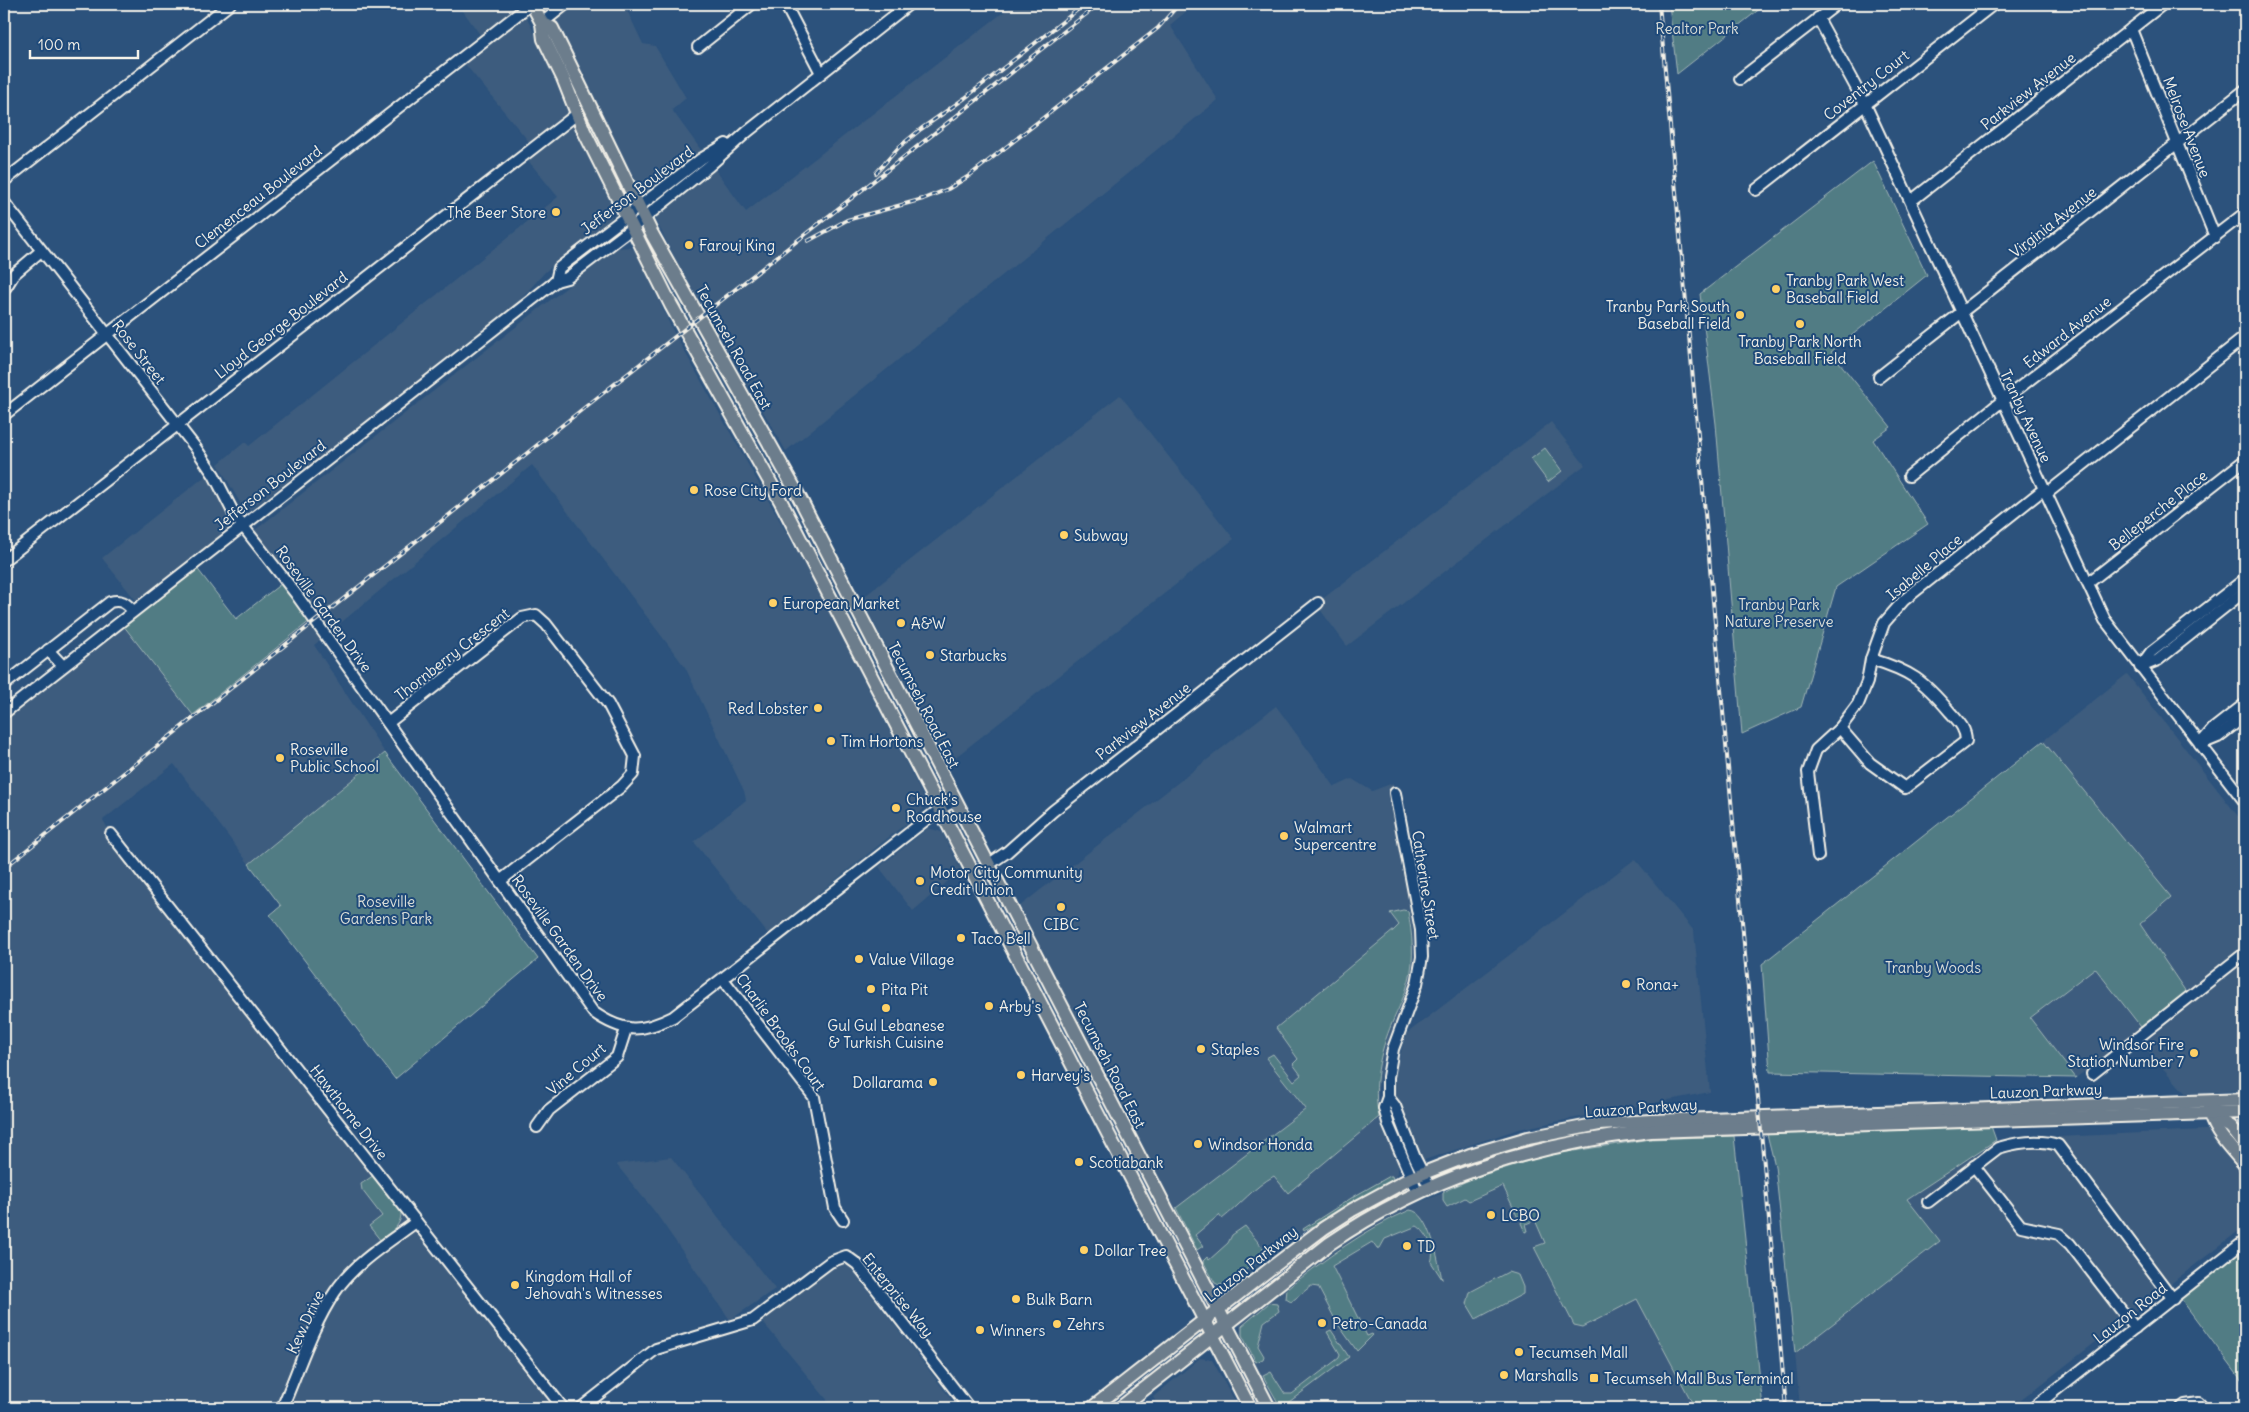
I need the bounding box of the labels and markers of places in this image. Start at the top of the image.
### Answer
place label: The Beer Store [447,203,546,222]
marker: The Beer Store [550,206,562,218]
place label: Farouj King [699,236,775,255]
marker: Farouj King [683,239,695,251]
place label: Tranby Park West Baseball Field [1786,271,1904,307]
marker: Tranby Park West Baseball Field [1770,283,1782,295]
place label: Tranby Park South Baseball Field [1606,297,1730,333]
marker: Tranby Park South Baseball Field [1734,309,1746,321]
marker: Tranby Park North Baseball Field [1794,318,1806,330]
place label: Tranby Park North Baseball Field [1738,332,1862,368]
place label: Rose City Ford [704,481,802,500]
marker: Rose City Ford [688,484,700,496]
place label: Subway [1074,526,1128,545]
marker: Subway [1058,529,1070,541]
place label: European Market [783,594,900,613]
marker: European Market [767,597,779,609]
place label: A&W [911,614,946,633]
marker: A&W [895,617,907,629]
place label: Starbucks [940,646,1007,665]
marker: Starbucks [924,649,936,661]
place label: Red Lobster [728,699,808,718]
marker: Red Lobster [812,702,824,714]
place label: Tim Hortons [841,732,923,751]
marker: Tim Hortons [825,735,837,747]
place label: Roseville Public School [290,740,379,776]
marker: Roseville Public School [274,752,286,764]
place label: Chuck's Roadhouse [906,790,982,826]
marker: Chuck's Roadhouse [890,802,902,814]
place label: Walmart Supercentre [1294,818,1377,854]
marker: Walmart Supercentre [1278,830,1290,842]
place label: Motor City Community Credit Union [930,863,1083,899]
marker: Motor City Community Credit Union [914,875,926,887]
marker: CIBC [1055,901,1067,913]
place label: CIBC [1043,915,1079,934]
place label: Taco Bell [971,929,1031,948]
marker: Taco Bell [955,932,967,944]
place label: Value Village [869,950,954,969]
marker: Value Village [853,953,865,965]
place label: Rona+ [1636,975,1679,994]
marker: Rona+ [1620,978,1632,990]
place label: Pita Pit [881,980,928,999]
marker: Pita Pit [865,983,877,995]
place label: Arby's [999,997,1041,1016]
marker: Arby's [983,1000,995,1012]
marker: Gul Gul Lebanese & Turkish Cuisine [880,1002,892,1014]
place label: Gul Gul Lebanese & Turkish Cuisine [827,1016,945,1052]
place label: Windsor Fire Station Number 7 [2068,1035,2184,1071]
place label: Staples [1211,1040,1260,1059]
marker: Staples [1195,1043,1207,1055]
marker: Windsor Fire Station Number 7 [2188,1047,2200,1059]
place label: Harvey's [1031,1066,1090,1085]
marker: Harvey's [1015,1069,1027,1081]
place label: Dollarama [852,1073,923,1092]
marker: Dollarama [927,1076,939,1088]
place label: Windsor Honda [1208,1135,1313,1154]
marker: Windsor Honda [1192,1138,1204,1150]
place label: Scotiabank [1089,1153,1164,1172]
marker: Scotiabank [1073,1156,1085,1168]
place label: LCBO [1501,1206,1540,1225]
marker: LCBO [1485,1209,1497,1221]
place label: TD [1417,1237,1435,1256]
marker: TD [1401,1240,1413,1252]
place label: Dollar Tree [1094,1241,1167,1260]
marker: Dollar Tree [1078,1244,1090,1256]
place label: Kingdom Hall of Jehovah's Witnesses [525,1267,663,1303]
marker: Kingdom Hall of Jehovah's Witnesses [509,1279,521,1291]
place label: Bulk Barn [1026,1290,1093,1309]
marker: Bulk Barn [1010,1293,1022,1305]
place label: Petro-Canada [1332,1314,1428,1333]
place label: Zehrs [1067,1315,1105,1334]
marker: Petro-Canada [1316,1317,1328,1329]
marker: Zehrs [1051,1318,1063,1330]
place label: Winners [990,1321,1046,1340]
marker: Winners [974,1324,986,1336]
place label: Tecumseh Mall [1529,1343,1628,1362]
marker: Tecumseh Mall [1513,1346,1525,1358]
place label: Marshalls [1514,1366,1579,1385]
marker: Marshalls [1498,1369,1510,1381]
place label: Tecumseh Mall Bus Terminal [1604,1369,1794,1388]
marker: Tecumseh Mall Bus Terminal [1588,1372,1600,1384]

